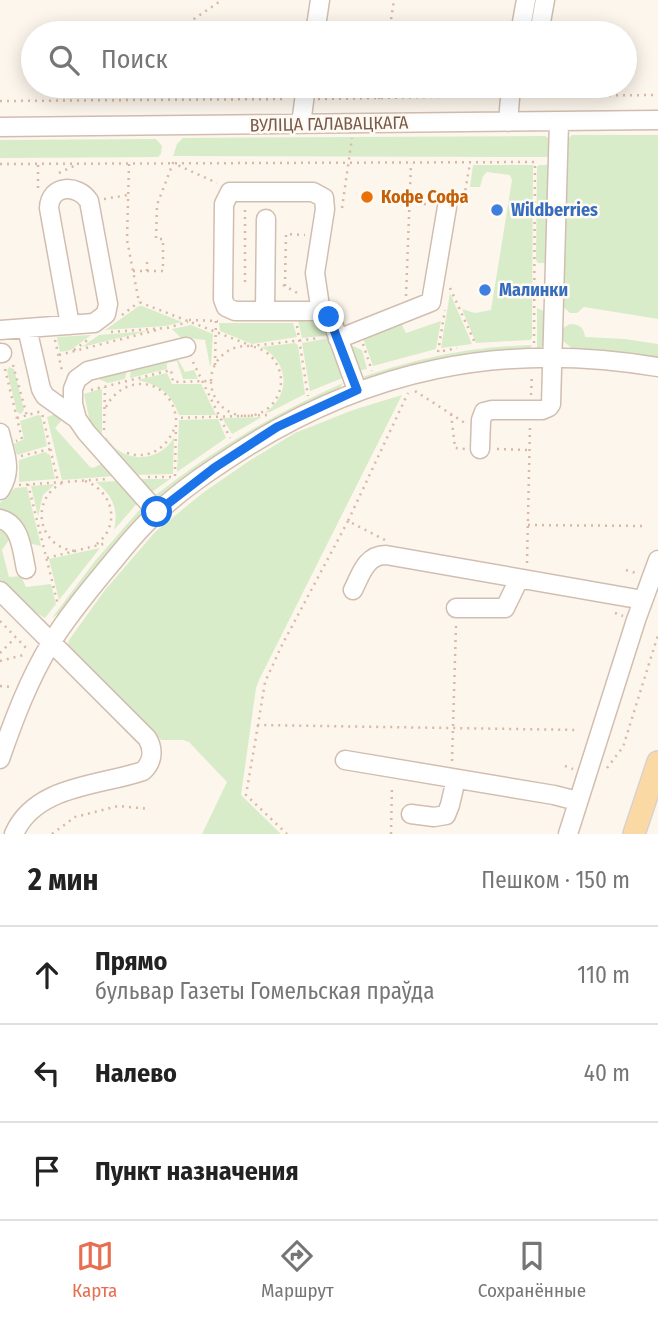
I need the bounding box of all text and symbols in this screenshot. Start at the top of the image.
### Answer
search box [21,21,637,98]
icon: search [45,41,83,79]
text: Поиск [101,44,168,75]
street label: ВУЛІЦА ГАЛАВАЦКАГА [249,112,409,136]
place label: Кофе Софа [381,186,468,208]
marker: Кофе Софа [359,189,375,205]
place label: Wildberries [511,199,598,221]
marker: Wildberries [489,202,505,218]
place label: Малинки [499,279,568,301]
marker: Малинки [477,282,493,298]
route end [313,301,344,332]
route start [141,496,172,527]
text: 2 мин [28,862,99,898]
text: Пешком · 150 m [481,866,630,894]
text: Прямо [95,946,167,977]
icon: ahead [28,956,66,994]
text: 110 m [577,961,630,989]
text: бульвар Газеты Гомельская праўда [95,977,434,1005]
icon: left [28,1054,66,1092]
text: Налево [95,1058,177,1089]
text: 40 m [584,1059,630,1087]
icon: arrive [28,1152,66,1190]
text: Пункт назначения [95,1156,299,1187]
tab: Карта [72,1237,117,1302]
tab: Маршрут [261,1237,334,1302]
tab: Сохранённые [478,1237,586,1302]

